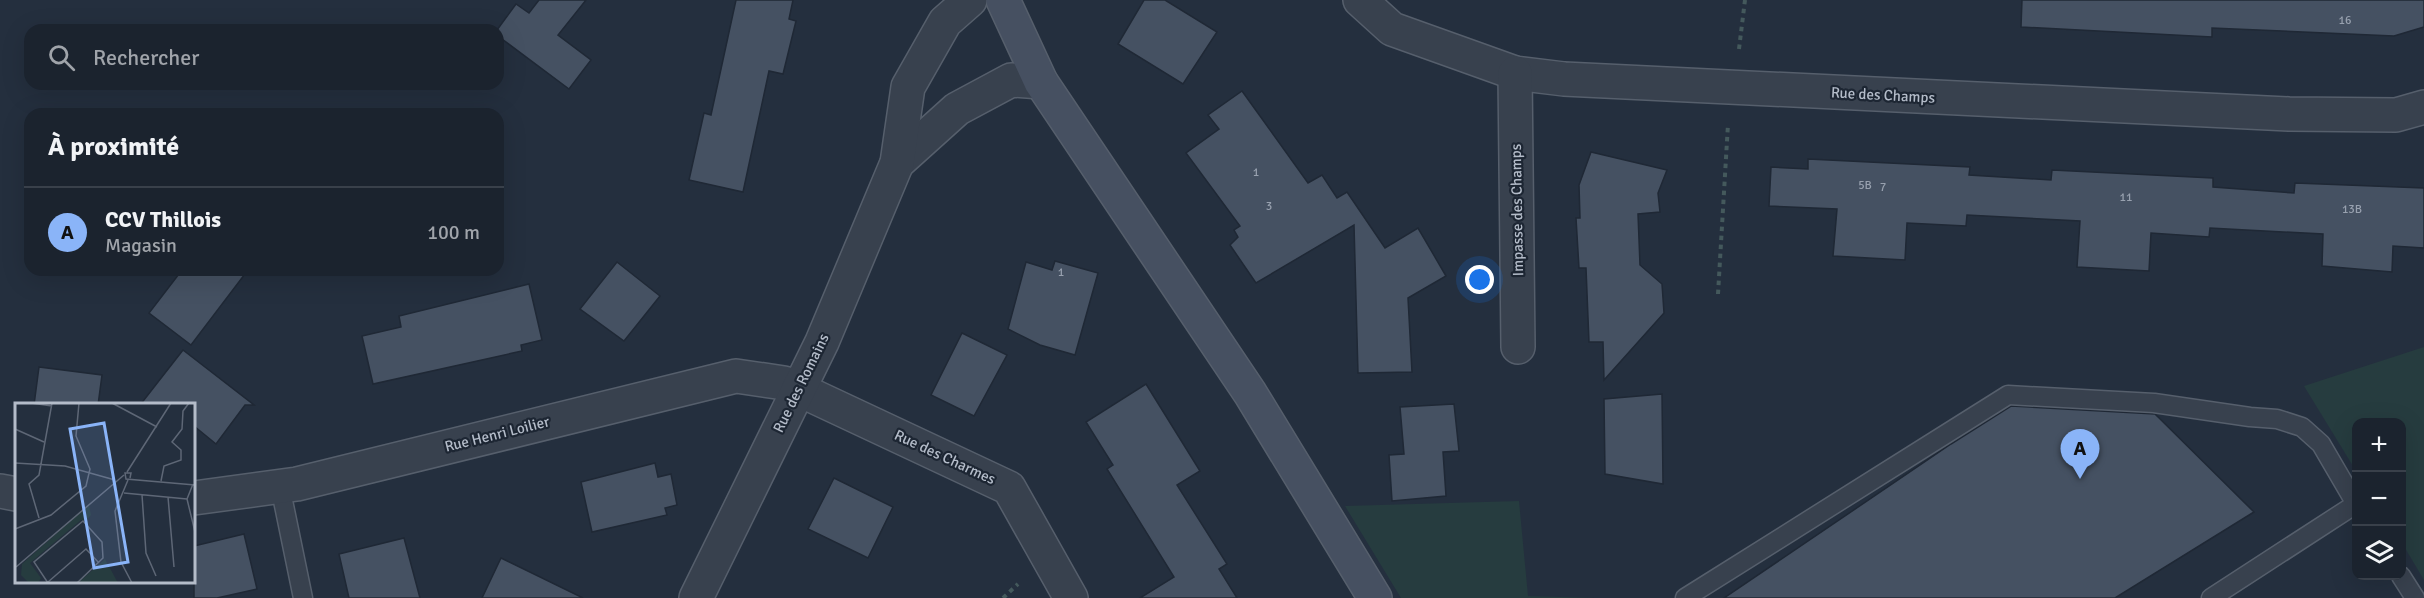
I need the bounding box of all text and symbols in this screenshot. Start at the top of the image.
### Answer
house number: 16 [2339,13,2351,28]
search box [24,24,504,90]
icon: search [45,41,78,74]
text: Rechercher [93,44,199,71]
street label: Rue des Champs [1830,83,1936,107]
text: À proximité [48,131,179,163]
street label: Impasse des Champs [1507,143,1527,276]
house number: 1 [1253,165,1259,180]
house number: 5B [1858,178,1872,193]
house number: 7 [1880,180,1886,195]
house number: 11 [2120,190,2132,205]
house number: 3 [1266,199,1272,214]
house number: 13B [2342,202,2362,217]
text: CCV Thillois [105,206,221,233]
text: A [61,220,74,245]
text: 100 m [427,220,480,245]
text: Magasin [105,233,177,258]
house number: 1 [1058,265,1064,280]
your location [1465,265,1494,294]
street label: Rue des Romains [769,330,833,435]
inset map [15,403,195,583]
street label: Rue Henri Loilier [443,412,552,456]
map controls [2352,418,2406,580]
button: + [2352,418,2406,472]
street label: Rue des Charmes [892,426,999,488]
pin: A [2060,430,2100,479]
button: − [2352,472,2406,526]
button: layers [2352,526,2406,580]

